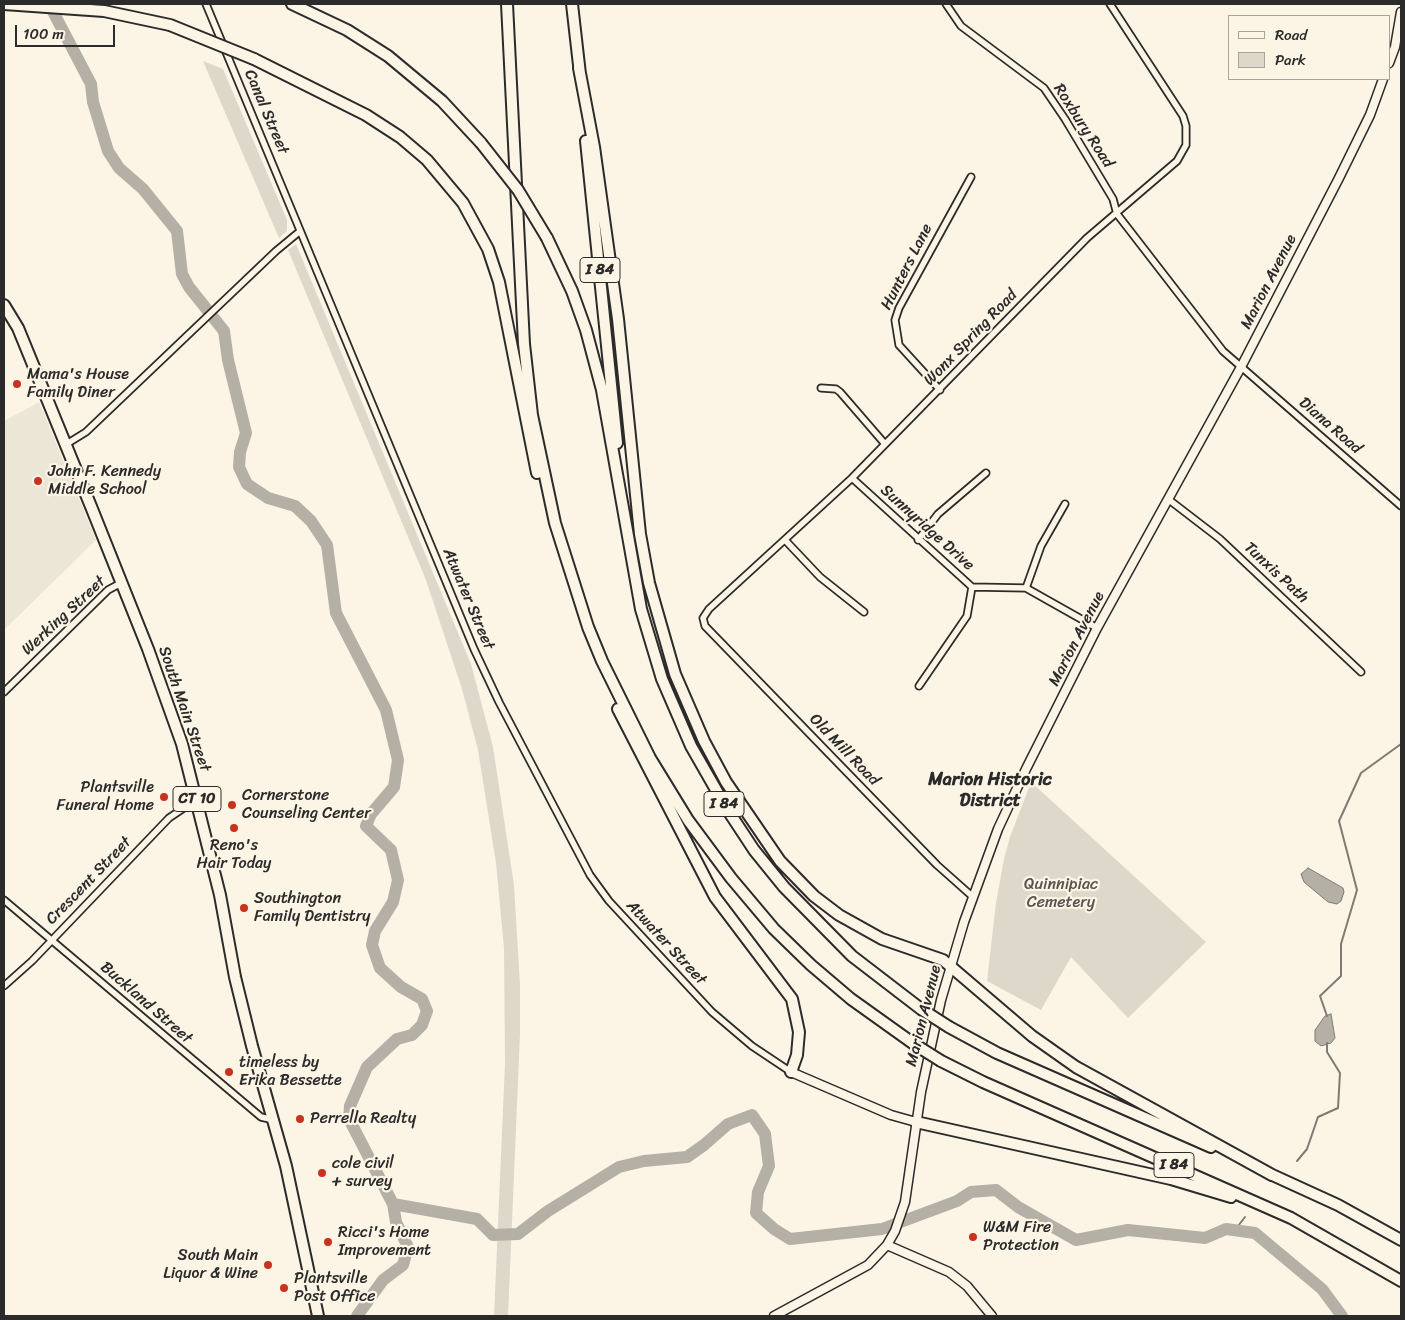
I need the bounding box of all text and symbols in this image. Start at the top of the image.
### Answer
scale bar [18,15,118,47]
legend [1228,15,1390,80]
text: 100 m [23,21,64,47]
text: Road [1275,22,1307,48]
text: Park [1275,47,1306,73]
street label: Canal Street [240,67,292,157]
street label: Roxbury Road [1049,80,1117,172]
street label: Hunters Lane [877,221,937,313]
street label: Marion Avenue [1237,231,1301,333]
road number: I 84 [580,258,620,282]
street label: Wonx Spring Road [920,286,1022,390]
place label: Mama's House Family Diner [27,365,129,403]
marker: Mama's House Family Diner [11,378,23,390]
street label: Diana Road [1295,393,1365,459]
place label: John F. Kennedy Middle School [48,462,161,500]
marker: John F. Kennedy Middle School [32,475,44,487]
street label: Sunnyridge Drive [876,481,978,575]
street label: Tunxis Path [1240,538,1312,608]
street label: Atwater Street [438,545,498,653]
street label: Werking Street [18,572,110,660]
street label: Marion Avenue [1045,588,1109,690]
street label: South Main Street [154,644,214,774]
street label: Old Mill Road [805,710,883,790]
district label: Marion Historic District [928,769,1052,812]
place label: Plantsville Funeral Home [57,778,154,816]
road number: CT 10 [173,786,221,812]
place label: Cornerstone Counseling Center [242,786,371,824]
marker: Plantsville Funeral Home [158,791,170,803]
road number: I 84 [704,792,744,816]
marker: Cornerstone Counseling Center [226,799,238,811]
marker: Reno's Hair Today [228,822,240,834]
street label: Crescent Street [42,833,136,929]
place label: Reno's Hair Today [197,836,271,874]
park label: Quinnipiac Cemetery [1024,875,1098,913]
place label: Southington Family Dentistry [254,889,370,927]
street label: Atwater Street [622,897,710,989]
marker: Southington Family Dentistry [238,902,250,914]
street label: Buckland Street [96,958,196,1048]
street label: Marion Avenue [902,963,946,1069]
place label: timeless by Erika Bessette [239,1053,342,1091]
marker: timeless by Erika Bessette [223,1066,235,1078]
place label: Perrella Realty [310,1109,416,1129]
marker: Perrella Realty [294,1113,306,1125]
road number: I 84 [1154,1152,1194,1178]
place label: cole civil + survey [332,1154,394,1192]
marker: cole civil + survey [316,1167,328,1179]
place label: W&M Fire Protection [983,1218,1059,1256]
place label: Ricci's Home Improvement [338,1223,431,1261]
marker: W&M Fire Protection [967,1231,979,1243]
marker: Ricci's Home Improvement [322,1236,334,1248]
place label: South Main Liquor & Wine [163,1246,258,1284]
marker: South Main Liquor & Wine [262,1259,274,1271]
place label: Plantsville Post Office [294,1269,376,1307]
marker: Plantsville Post Office [278,1282,290,1294]

